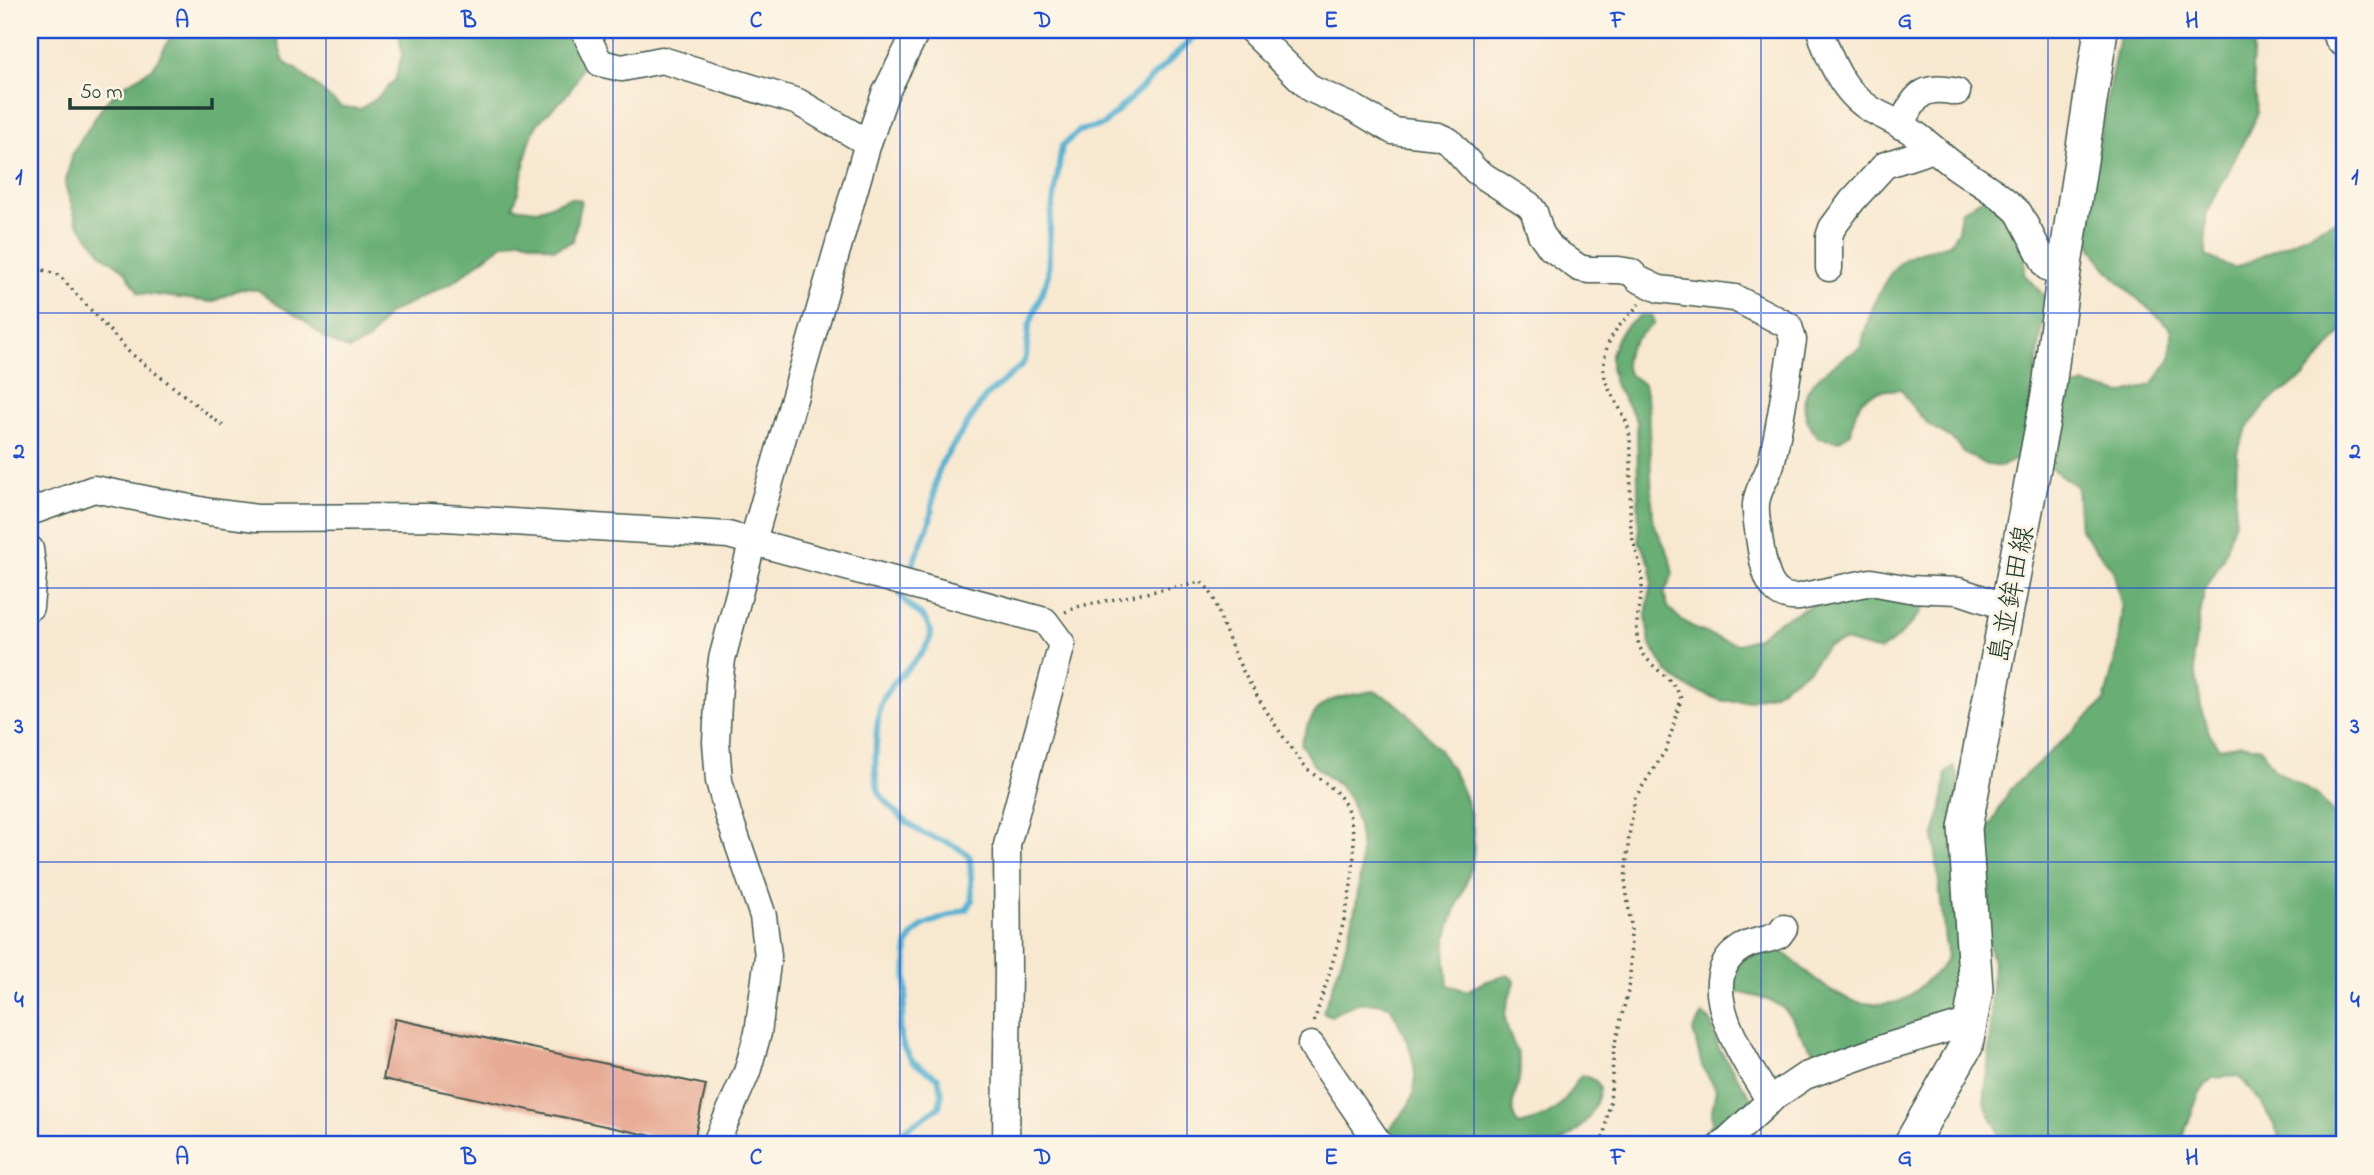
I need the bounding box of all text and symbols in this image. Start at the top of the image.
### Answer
text: A [175,5,189,38]
text: B [460,5,477,38]
text: C [750,5,763,38]
text: D [1034,5,1051,38]
text: E [1324,5,1338,38]
text: F [1610,5,1626,38]
text: G [1898,5,1912,38]
text: H [2185,5,2199,38]
scale bar [70,66,212,110]
text: 50 m [80,78,123,108]
text: 1 [15,162,23,195]
text: 1 [2351,162,2359,195]
text: 2 [12,436,25,469]
text: 2 [2348,436,2361,469]
street label: 島並鉾田線 [1980,522,2047,667]
text: 3 [13,711,24,744]
text: 3 [2349,711,2360,744]
text: 4 [14,985,24,1018]
text: 4 [2350,985,2360,1018]
text: A [175,1142,189,1175]
text: B [460,1142,477,1175]
text: C [750,1142,763,1175]
text: D [1034,1142,1051,1175]
text: E [1324,1142,1338,1175]
text: F [1610,1142,1626,1175]
text: G [1898,1142,1912,1175]
text: H [2185,1142,2199,1175]

